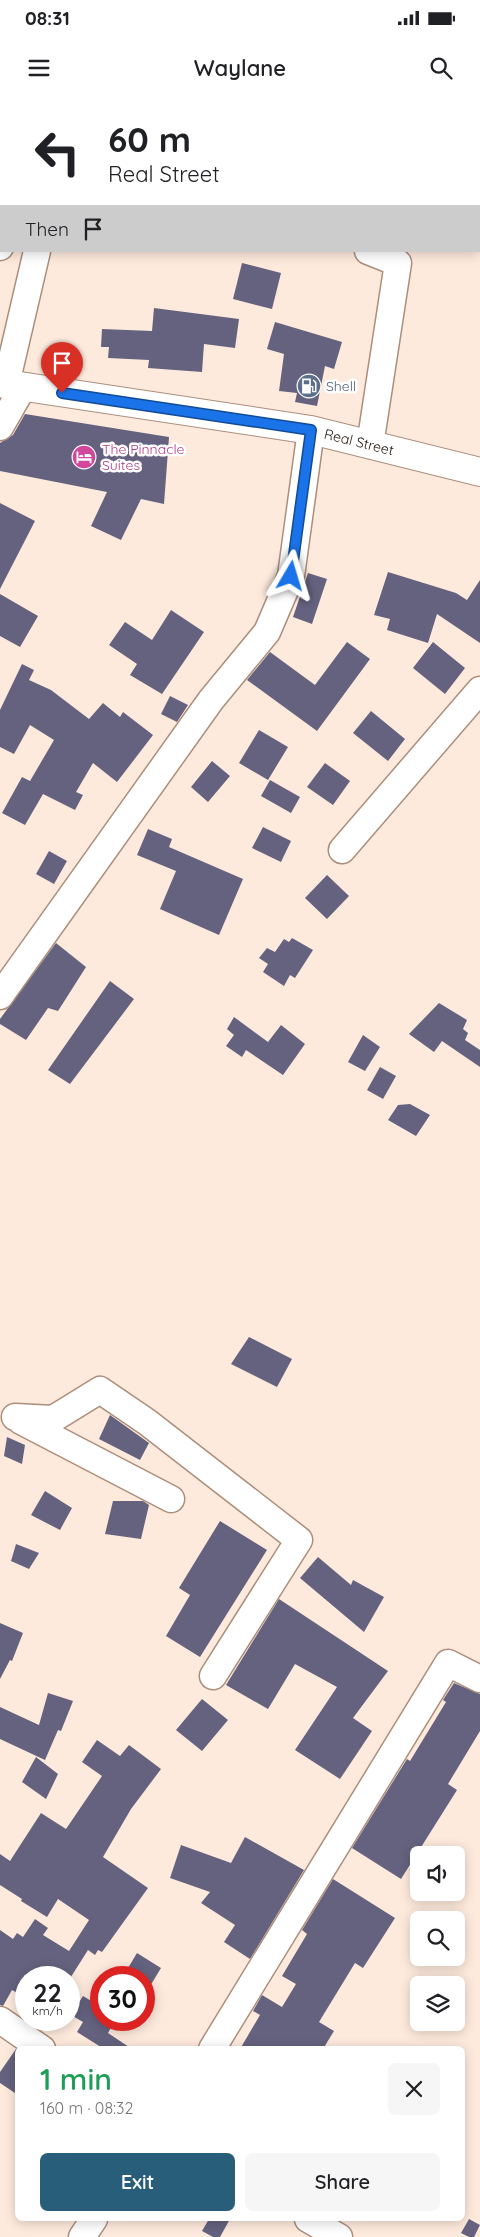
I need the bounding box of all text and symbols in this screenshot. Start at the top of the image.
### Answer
text: 08:31 [25,6,70,30]
icon: menu [25,54,53,82]
text: Waylane [194,54,286,82]
icon: search [427,54,455,82]
text: 60 m [108,117,191,161]
icon: left [25,120,90,185]
text: Real Street [108,160,220,188]
icon: arrive [79,215,107,243]
text: Then [25,217,69,241]
pin [41,342,83,393]
icon: arrive [48,349,76,377]
fuel station icon: Shell [296,373,322,399]
place label: Shell [326,377,356,395]
street label: Real Street [322,425,396,459]
place label: The Pinnacle Suites [102,440,184,474]
hotel icon: The Pinnacle Suites [71,444,97,470]
position arrow [264,549,316,601]
map controls [410,1846,465,2031]
button: sound [410,1846,465,1901]
button: search [410,1911,465,1966]
speed limit sign: 30 [90,1966,155,2031]
button: layers [410,1976,465,2031]
text: 22 [33,1977,62,2008]
text: km/h [32,2003,63,2018]
text: 1 min [40,2060,112,2098]
button: close [388,2063,440,2115]
text: 160 m · 08:32 [40,2098,133,2118]
button: Exit [40,2153,235,2211]
button: Share [245,2153,440,2211]

